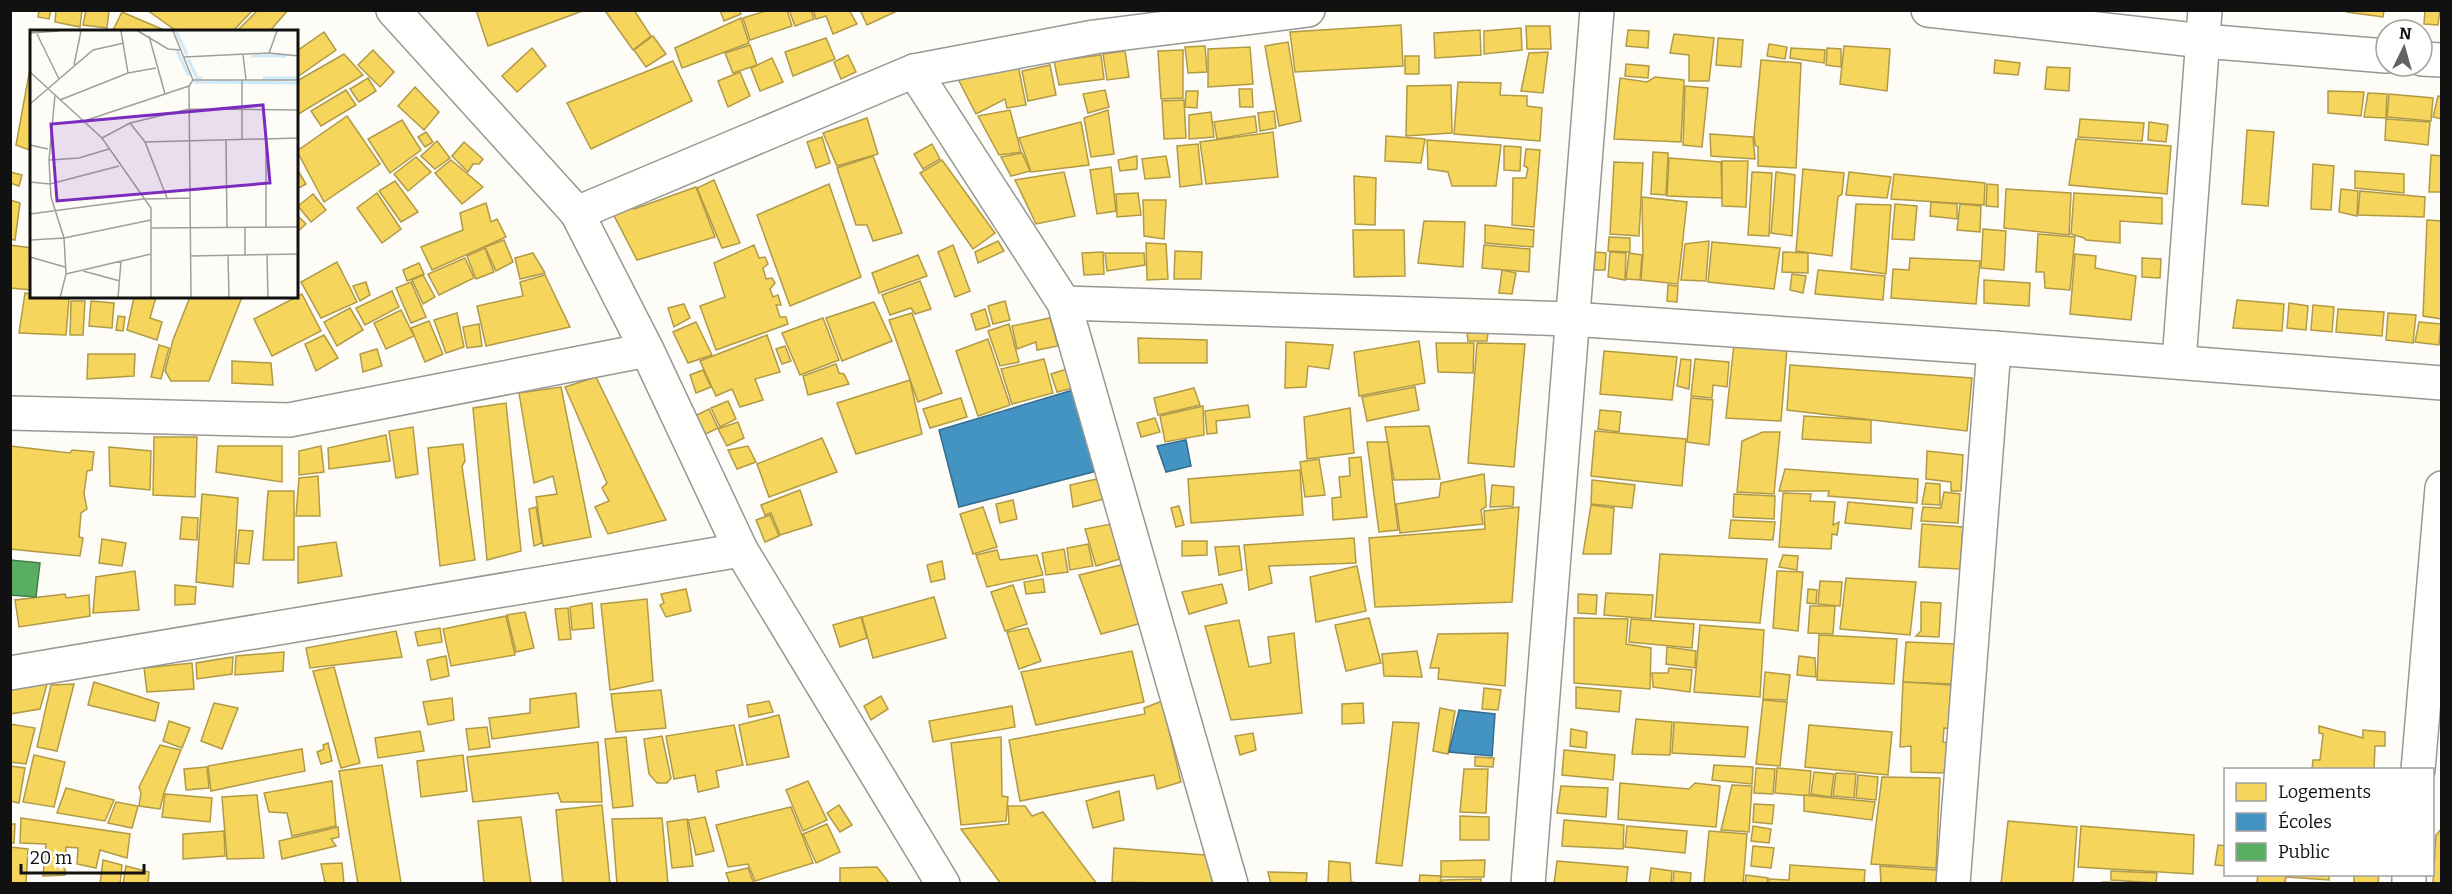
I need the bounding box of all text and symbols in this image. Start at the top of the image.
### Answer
north arrow [2374,18,2434,78]
text: N [2398,24,2412,44]
inset map [30,30,298,298]
legend [2224,768,2434,876]
text: Logements [2278,781,2371,803]
text: Écoles [2278,810,2332,833]
scale bar [21,837,144,875]
text: Public [2278,841,2330,863]
text: 20 m [30,847,72,869]

